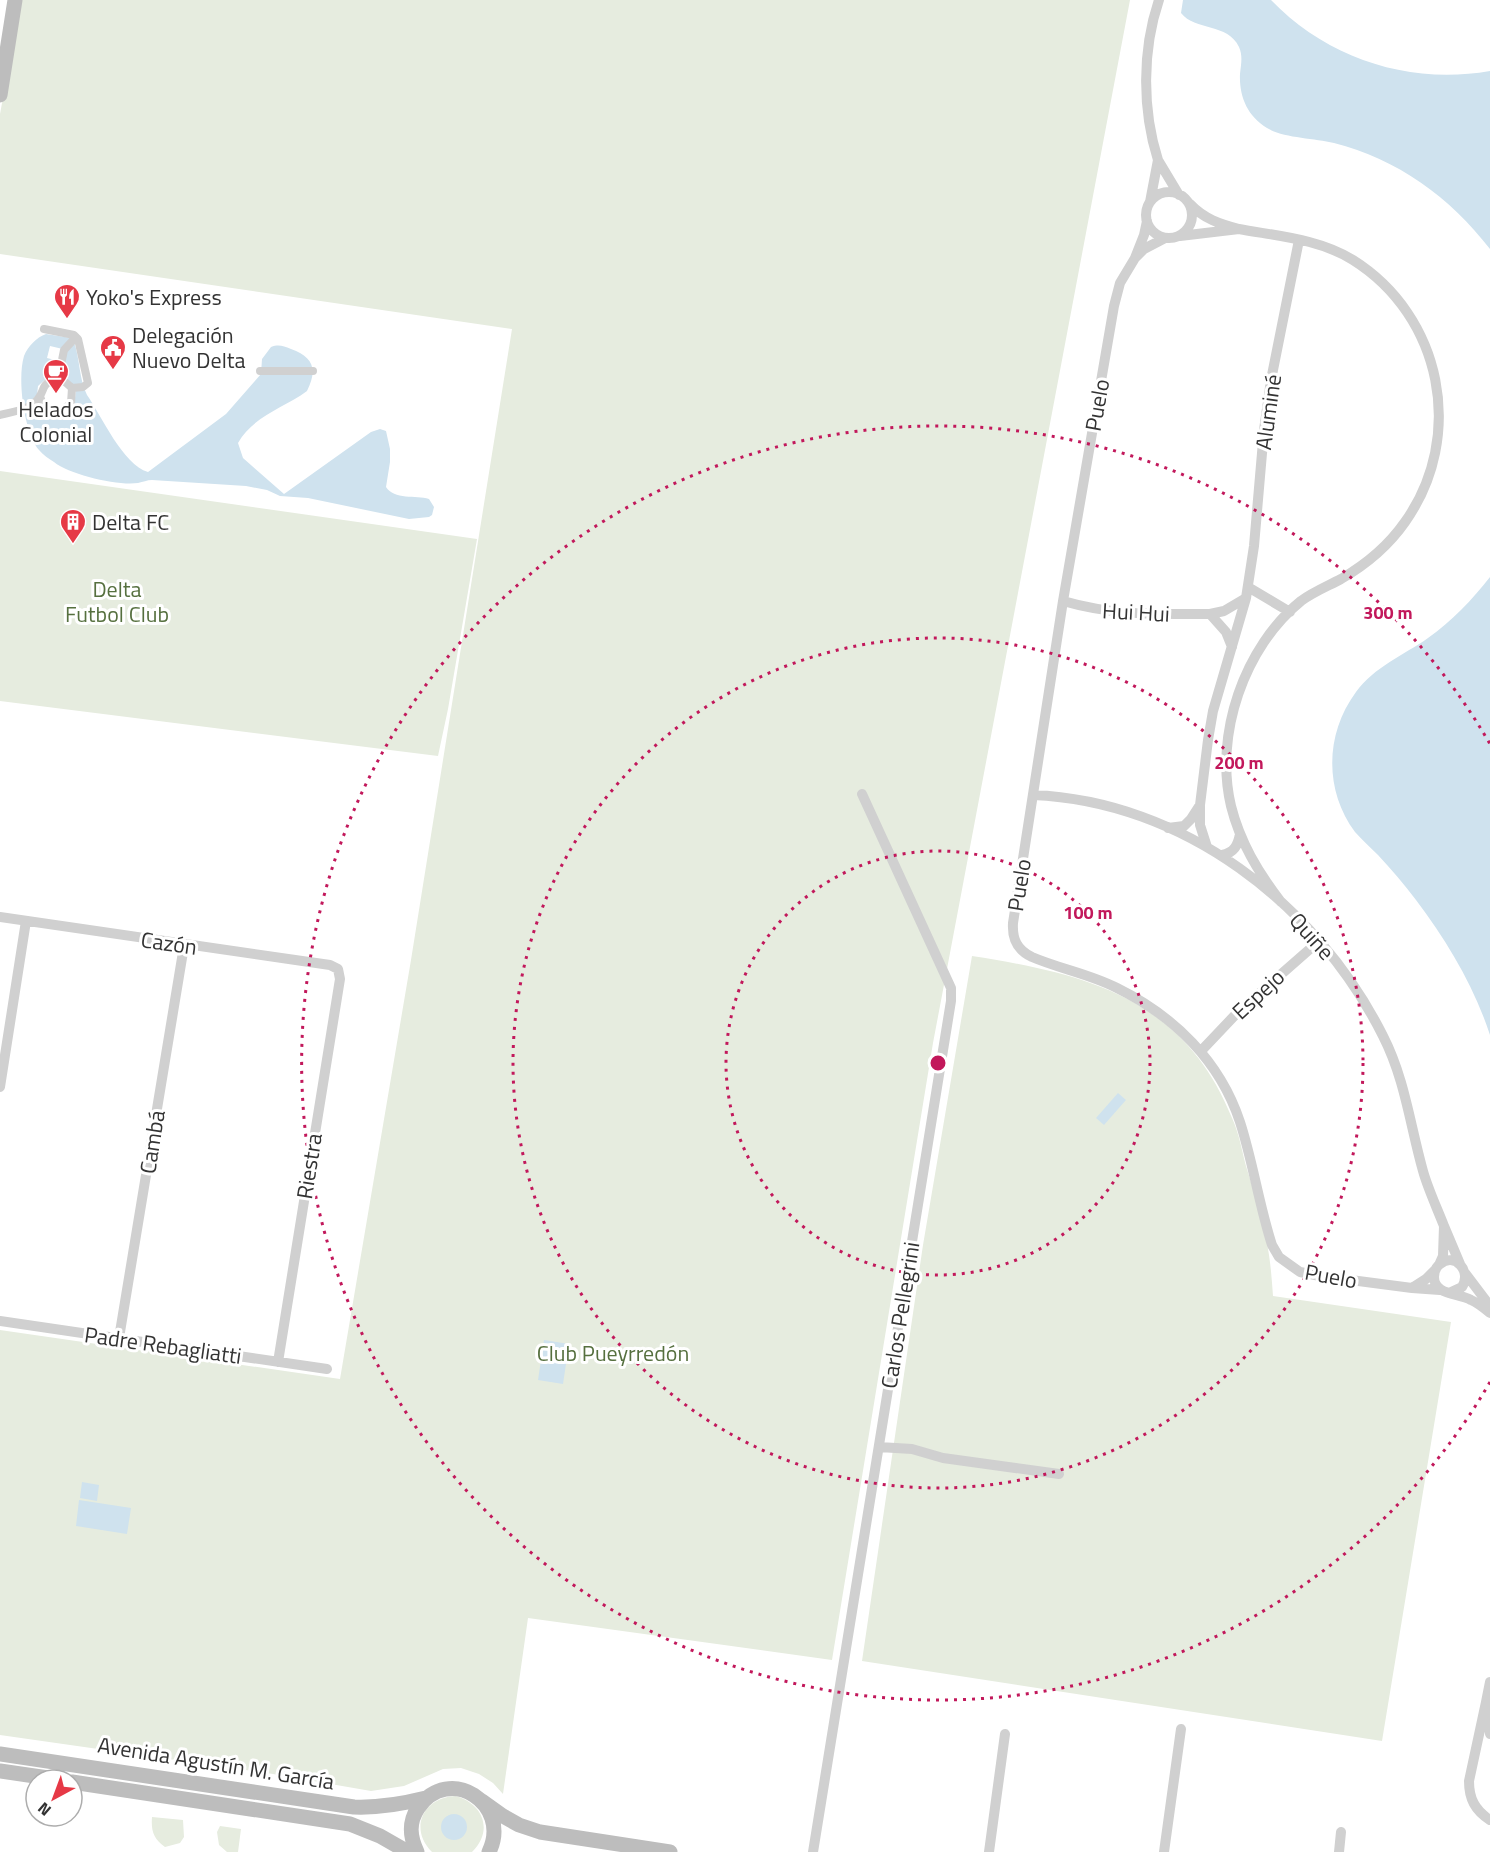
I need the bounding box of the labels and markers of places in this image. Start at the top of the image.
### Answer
place label: Yoko's Express [86,280,222,314]
restaurant icon: Yoko's Express [52,282,82,320]
place label: Delegación Nuevo Delta [132,318,245,377]
public building icon: Delegación Nuevo Delta [98,333,128,371]
cafe icon: Helados Colonial [41,357,71,395]
place label: Helados Colonial [18,392,94,451]
place label: Delta FC [92,505,169,539]
building icon: Delta FC [58,507,88,545]
centre of rings [928,1053,948,1073]

